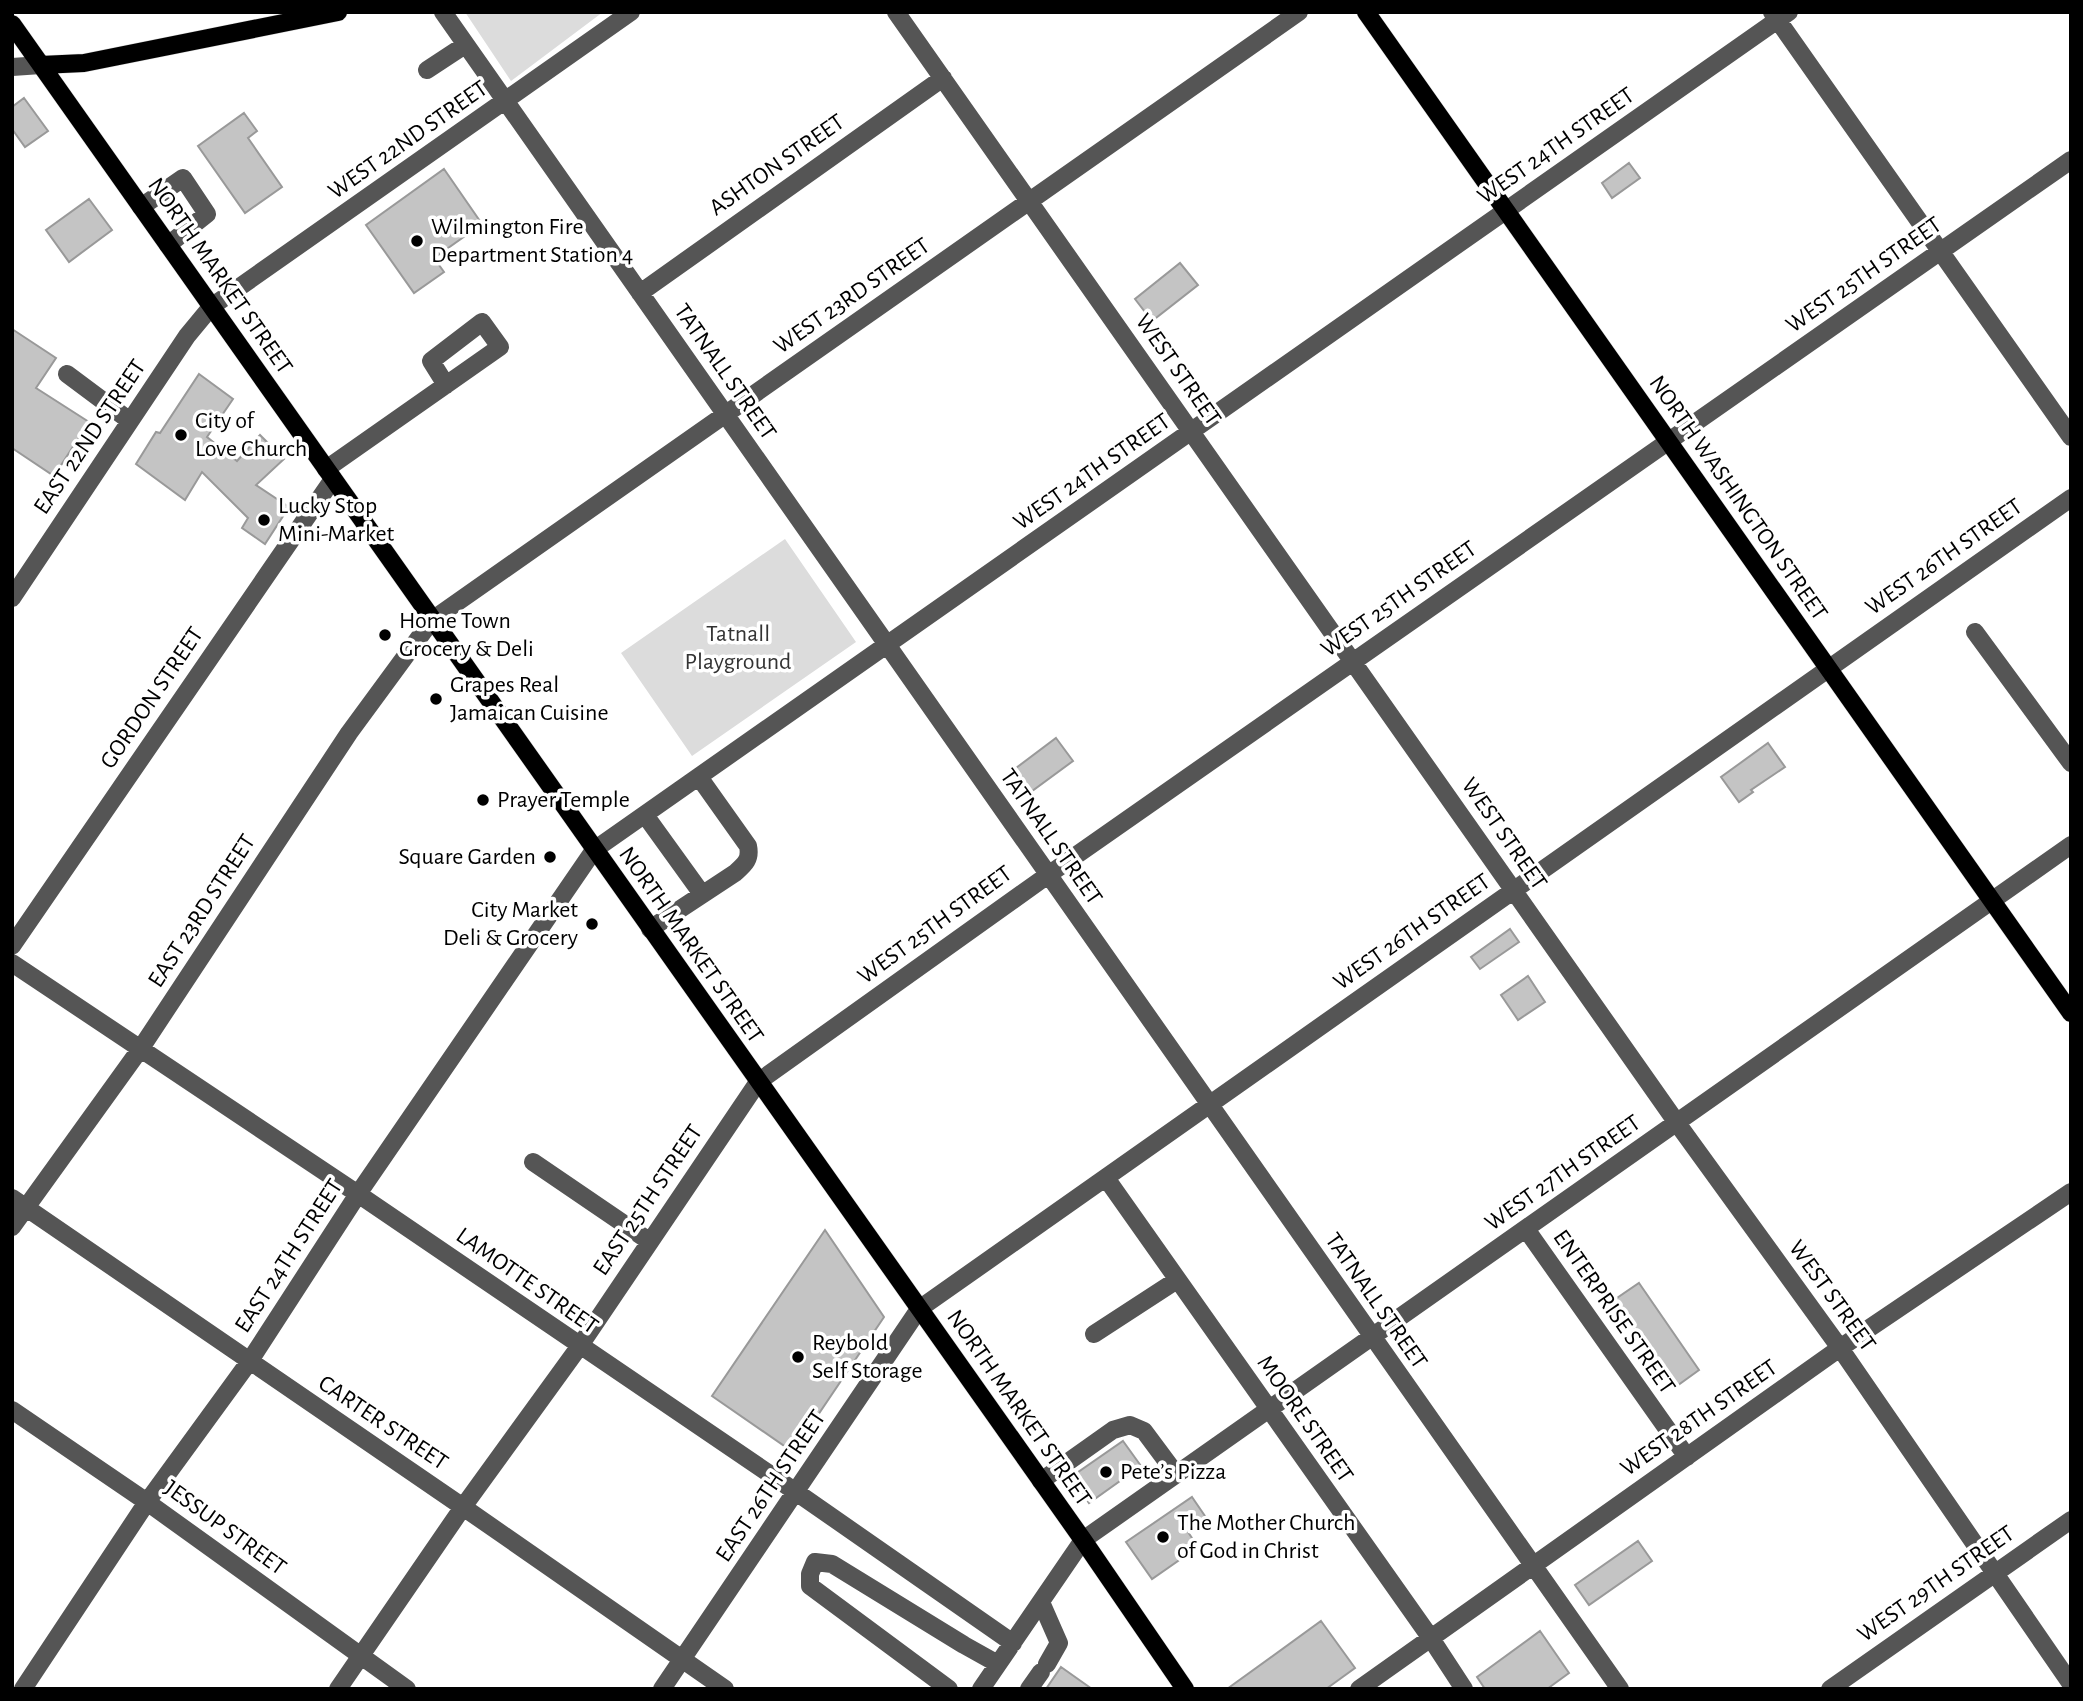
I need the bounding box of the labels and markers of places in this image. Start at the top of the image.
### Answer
place label: Wilmington Fire Department Station 4 [431,215,633,267]
marker: Wilmington Fire Department Station 4 [409,233,425,249]
place label: City of Love Church [195,409,307,461]
marker: City of Love Church [173,427,189,443]
place label: Lucky Stop Mini-Market [278,494,395,546]
marker: Lucky Stop Mini-Market [256,512,272,528]
place label: Home Town Grocery & Deli [399,609,534,661]
marker: Home Town Grocery & Deli [377,627,393,643]
place label: Grapes Real Jamaican Cuisine [450,673,608,725]
marker: Grapes Real Jamaican Cuisine [428,691,444,707]
place label: Prayer Temple [497,788,630,812]
marker: Prayer Temple [475,792,491,808]
place label: Square Garden [398,845,536,869]
marker: Square Garden [542,849,558,865]
place label: City Market Deli & Grocery [443,898,578,950]
marker: City Market Deli & Grocery [584,916,600,932]
place label: Reybold Self Storage [812,1331,923,1383]
marker: Reybold Self Storage [790,1349,806,1365]
place label: Pete’s Pizza [1120,1460,1226,1484]
marker: Pete’s Pizza [1098,1464,1114,1480]
place label: The Mother Church of God in Christ [1177,1511,1356,1563]
marker: The Mother Church of God in Christ [1155,1529,1171,1545]

